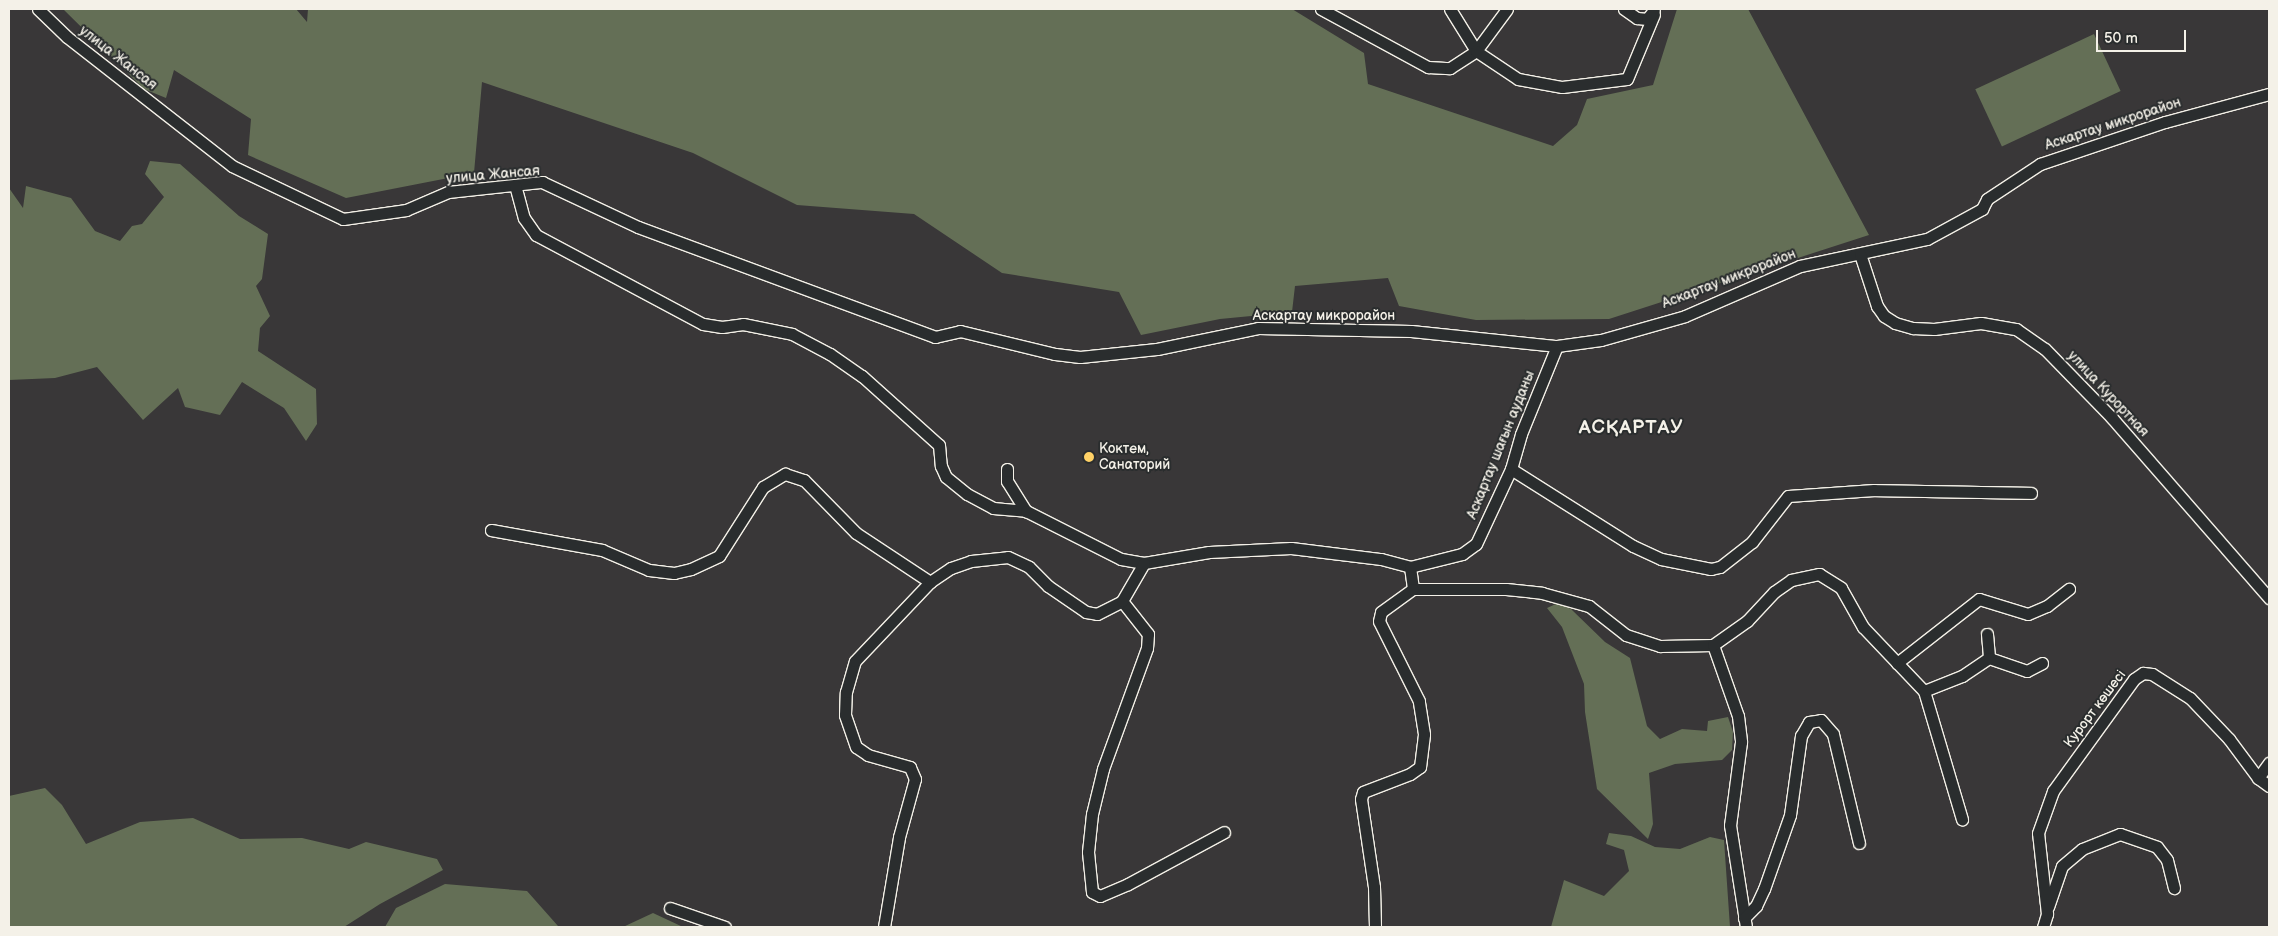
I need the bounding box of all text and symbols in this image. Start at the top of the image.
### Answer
scale bar [2098,20,2188,52]
street label: улица Жансая [76,22,160,94]
text: 50 m [2104,29,2138,48]
street label: Аскартау микрорайон [2043,94,2183,154]
street label: улица Жансая [445,163,541,187]
street label: Аскартау микрорайон [1660,246,1798,312]
street label: Аскартау микрорайон [1253,308,1395,324]
street label: улица Курортная [2064,348,2152,440]
street label: Аскартау шағын ауданы [1464,368,1538,522]
district label: АСҚАРТАУ [1578,417,1684,439]
place label: Коктем, Санаторий [1099,441,1170,474]
marker: Коктем, Санаторий [1083,451,1095,463]
street label: Курорт көшесі [2060,667,2130,751]

